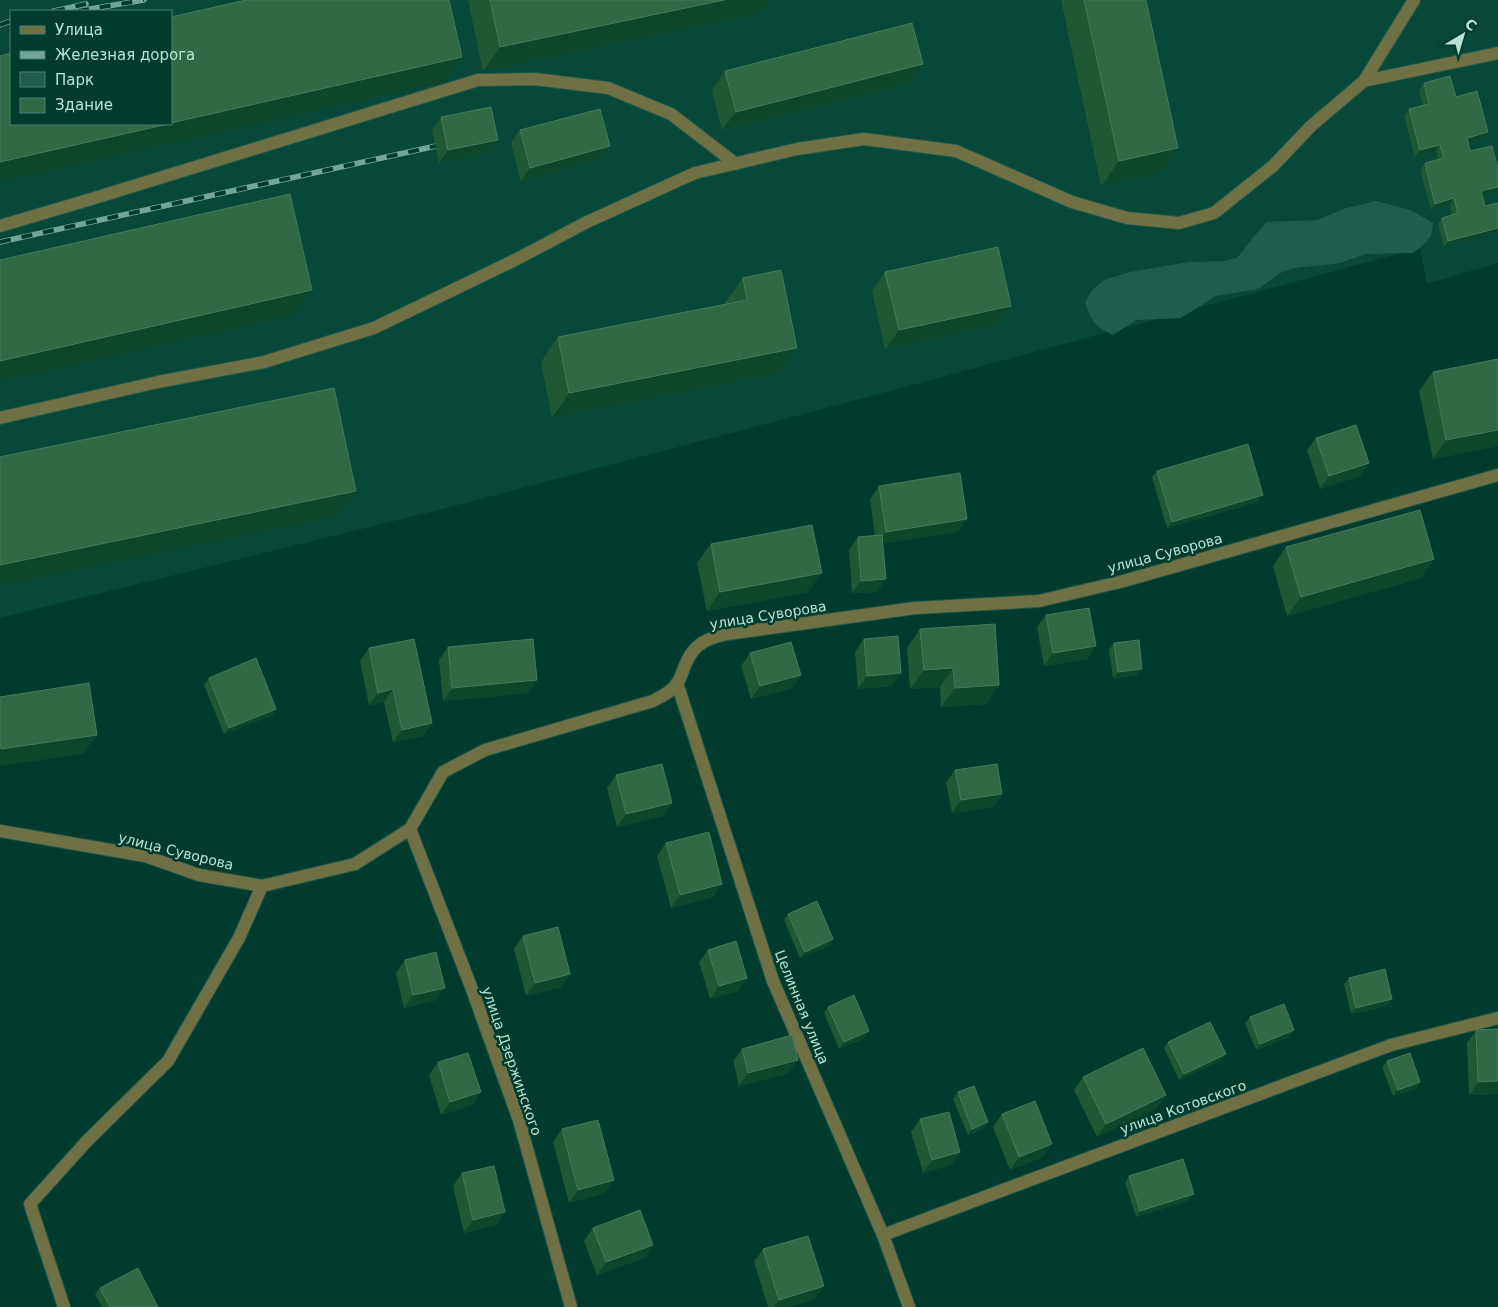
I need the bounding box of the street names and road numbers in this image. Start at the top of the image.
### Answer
street label: улица Суворова [1106,530,1224,576]
street label: улица Суворова [708,598,828,632]
street label: улица Суворова [117,829,235,873]
street label: Целинная улица [772,948,832,1066]
street label: улица Дзержинского [479,985,545,1137]
street label: улица Котовского [1118,1077,1248,1137]

